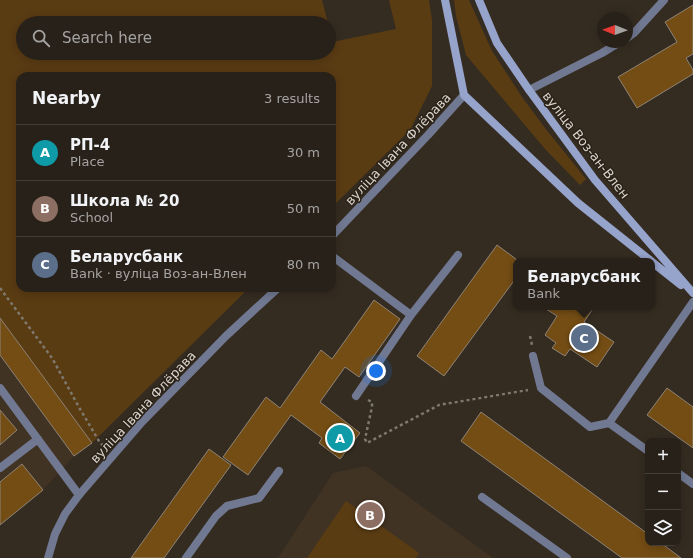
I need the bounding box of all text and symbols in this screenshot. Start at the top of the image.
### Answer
north arrow [597,12,633,48]
search box [16,16,336,60]
icon: search [30,27,52,49]
text: Search here [62,29,152,47]
text: Nearby [32,88,101,108]
street label: вуліца Воз-ан-Влен [540,89,632,201]
street label: вуліца Івана Флёрава [342,90,454,208]
text: 3 results [264,91,320,106]
text: РП-4 [70,136,110,154]
text: A [40,145,50,160]
text: 30 m [287,145,320,160]
text: Place [70,154,105,169]
text: Школа № 20 [70,192,180,210]
text: B [40,201,50,216]
text: 50 m [287,201,320,216]
text: School [70,210,113,225]
text: Беларусбанк [70,248,183,266]
text: C [40,257,50,272]
text: 80 m [287,257,320,272]
popup [513,258,655,310]
text: Bank · вуліца Воз-ан-Влен [70,266,247,281]
text: Беларусбанк [527,268,641,286]
text: Bank [527,286,560,301]
pin: C [571,323,597,353]
street label: вуліца Івана Флёрава [87,348,199,466]
your location [366,361,386,381]
pin: A [327,423,353,453]
map controls [645,438,681,546]
button: + [645,438,681,474]
button: − [645,474,681,510]
pin: B [357,500,383,530]
button: layers [645,510,681,546]

